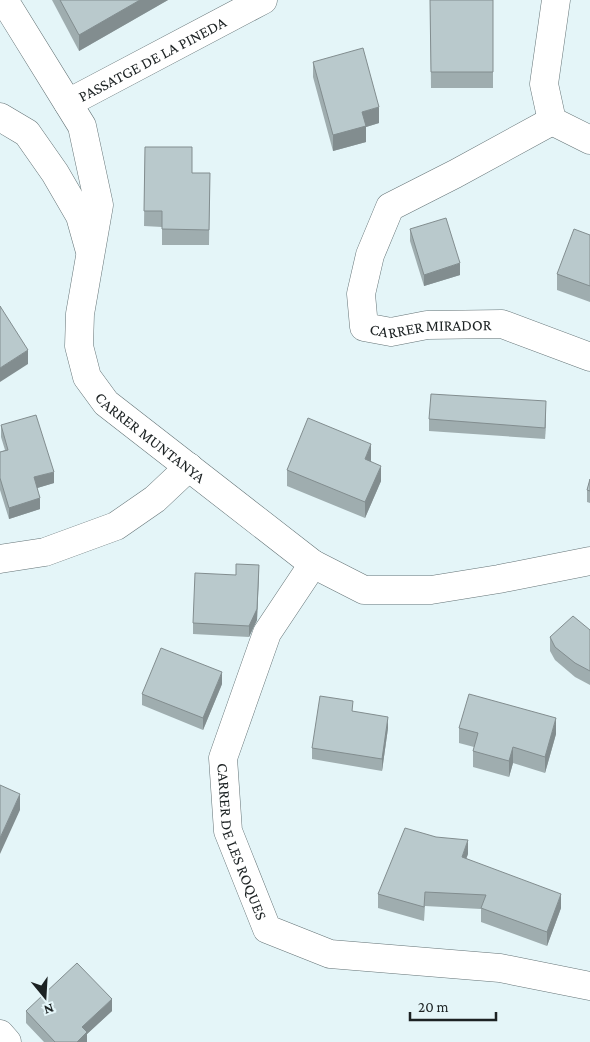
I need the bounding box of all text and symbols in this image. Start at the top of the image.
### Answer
street label: PASSATGE DE LA PINEDA [76,13,230,105]
street label: CARRER MIRADOR [368,316,492,341]
street label: CARRER MUNTANYA [92,389,209,487]
street label: CARRER DE LES ROQUES [214,763,270,922]
north arrow [20,972,70,1022]
scale bar [410,990,496,1022]
text: 20 m [418,999,449,1015]
text: N [42,1000,56,1019]

